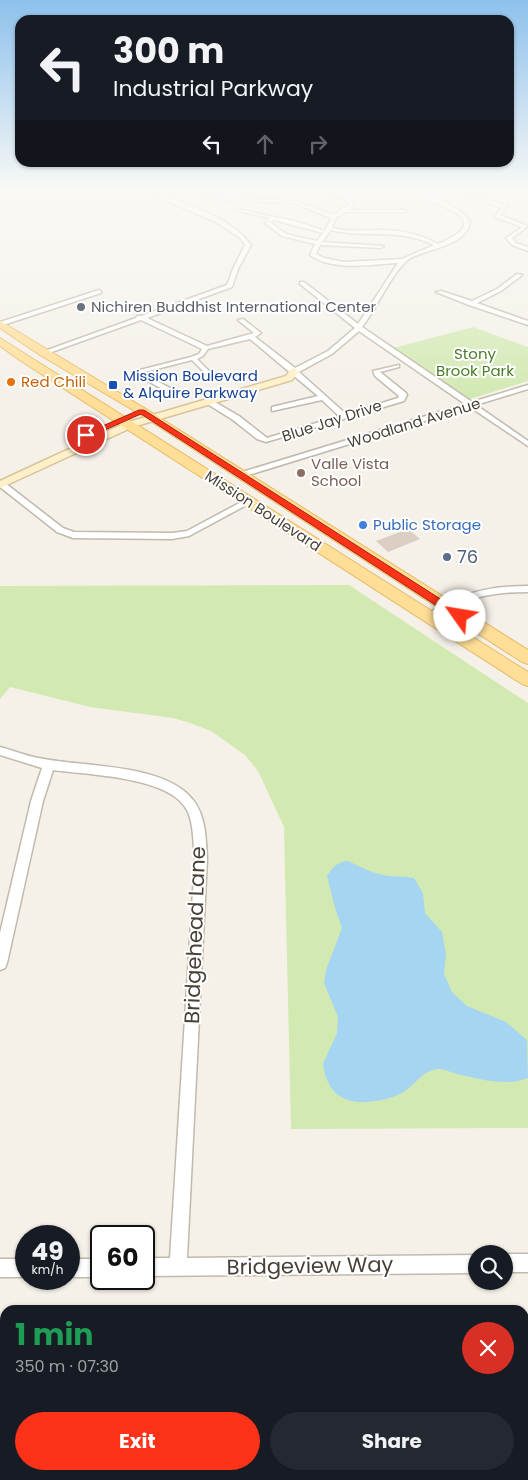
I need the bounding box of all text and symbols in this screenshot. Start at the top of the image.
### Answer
text: 300 m [113,26,224,75]
icon: left [30,35,95,100]
text: Industrial Parkway [113,73,313,104]
icon: left [198,130,226,158]
icon: ahead [251,130,279,158]
icon: right [304,130,332,158]
place label: Nichiren Buddhist International Center [91,296,377,317]
marker: Nichiren Buddhist International Center [75,301,87,313]
park label: Stony Brook Park [436,343,514,381]
place label: Mission Boulevard & Alquire Parkway [123,365,258,403]
place label: Red Chili [21,371,86,392]
marker: Red Chili [5,376,17,388]
marker: Mission Boulevard & Alquire Parkway [107,379,119,391]
street label: Woodland Avenue [345,392,483,453]
street label: Blue Jay Drive [279,394,385,447]
pin [65,414,107,456]
icon: arrive [72,421,100,449]
place label: Valle Vista School [311,453,389,491]
street label: Mission Boulevard [201,465,326,556]
marker: Valle Vista School [295,467,307,479]
place label: Public Storage [373,514,481,535]
marker: Public Storage [357,519,369,531]
place label: 76 [457,544,478,569]
marker: 76 [441,551,453,563]
position arrow [433,589,485,641]
street label: Bridgehead Lane [177,846,212,1024]
speed limit sign: 60 [90,1225,155,1290]
text: 49 [31,1234,64,1269]
map controls [468,1245,513,1290]
button: search [468,1245,513,1290]
street label: Bridgeview Way [226,1250,394,1281]
text: km/h [32,1261,63,1278]
text: 1 min [15,1313,93,1356]
button: close [462,1322,514,1374]
text: 350 m · 07:30 [15,1355,119,1378]
button: Exit [15,1412,260,1470]
button: Share [270,1412,514,1470]

